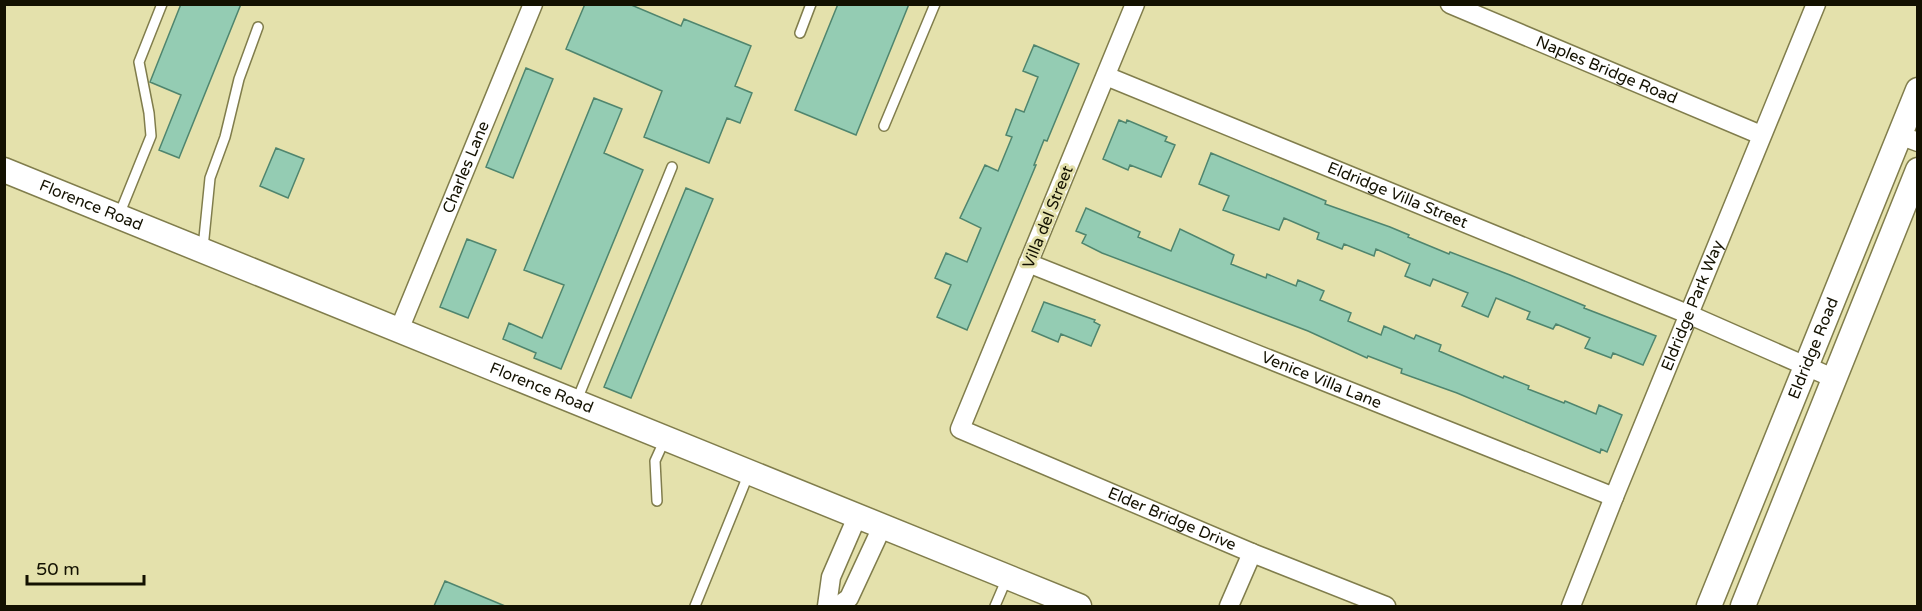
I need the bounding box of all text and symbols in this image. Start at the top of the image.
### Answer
street label: Naples Bridge Road [1533,31,1680,109]
street label: Charles Lane [438,118,494,216]
street label: Eldridge Villa Street [1324,158,1471,233]
street label: Villa del Street [1018,163,1078,271]
street label: Florence Road [36,175,146,235]
street label: Eldridge Park Way [1657,237,1728,374]
street label: Eldridge Road [1784,294,1843,402]
street label: Venice Villa Lane [1258,347,1385,413]
street label: Florence Road [487,358,596,418]
street label: Elder Bridge Drive [1105,483,1239,555]
scale bar [27,548,144,586]
text: 50 m [36,558,80,580]

